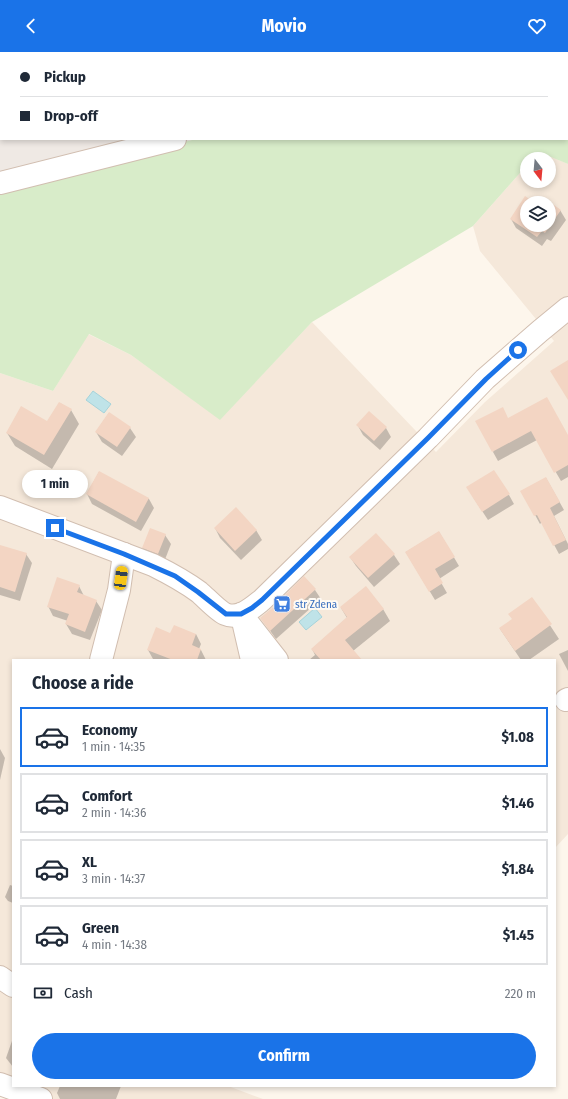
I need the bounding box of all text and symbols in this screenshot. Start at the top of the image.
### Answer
icon: back [20,15,42,37]
text: Movio [261,15,307,37]
icon: heart [526,15,548,37]
text: Pickup [44,68,86,86]
text: Drop-off [44,107,98,125]
north arrow [520,152,556,188]
map controls [520,152,556,232]
button: layers [520,196,556,232]
route start [509,341,527,359]
callout: 1 min [22,470,88,498]
text: 1 min [41,476,69,491]
route end [46,519,64,537]
car [113,565,129,591]
supermarket icon: str Zdena [272,594,292,614]
place label: str Zdena [295,598,337,611]
text: Choose a ride [32,672,134,694]
icon: car [34,719,70,755]
text: Economy [82,721,137,739]
text: $1.08 [501,728,534,746]
text: 1 min · 14:35 [82,739,145,754]
icon: car [34,785,70,821]
text: Comfort [82,787,133,805]
text: $1.46 [502,794,534,812]
text: 2 min · 14:36 [82,805,146,820]
icon: car [34,851,70,887]
text: XL [82,853,97,871]
text: $1.84 [502,860,534,878]
text: 3 min · 14:37 [82,871,145,886]
icon: car [34,917,70,953]
text: Green [82,919,119,937]
text: $1.45 [503,926,534,944]
text: 4 min · 14:38 [82,937,147,952]
icon: cash [32,982,54,1004]
text: Cash [64,984,93,1002]
text: 220 m [505,986,536,1001]
button: Confirm [32,1033,536,1079]

